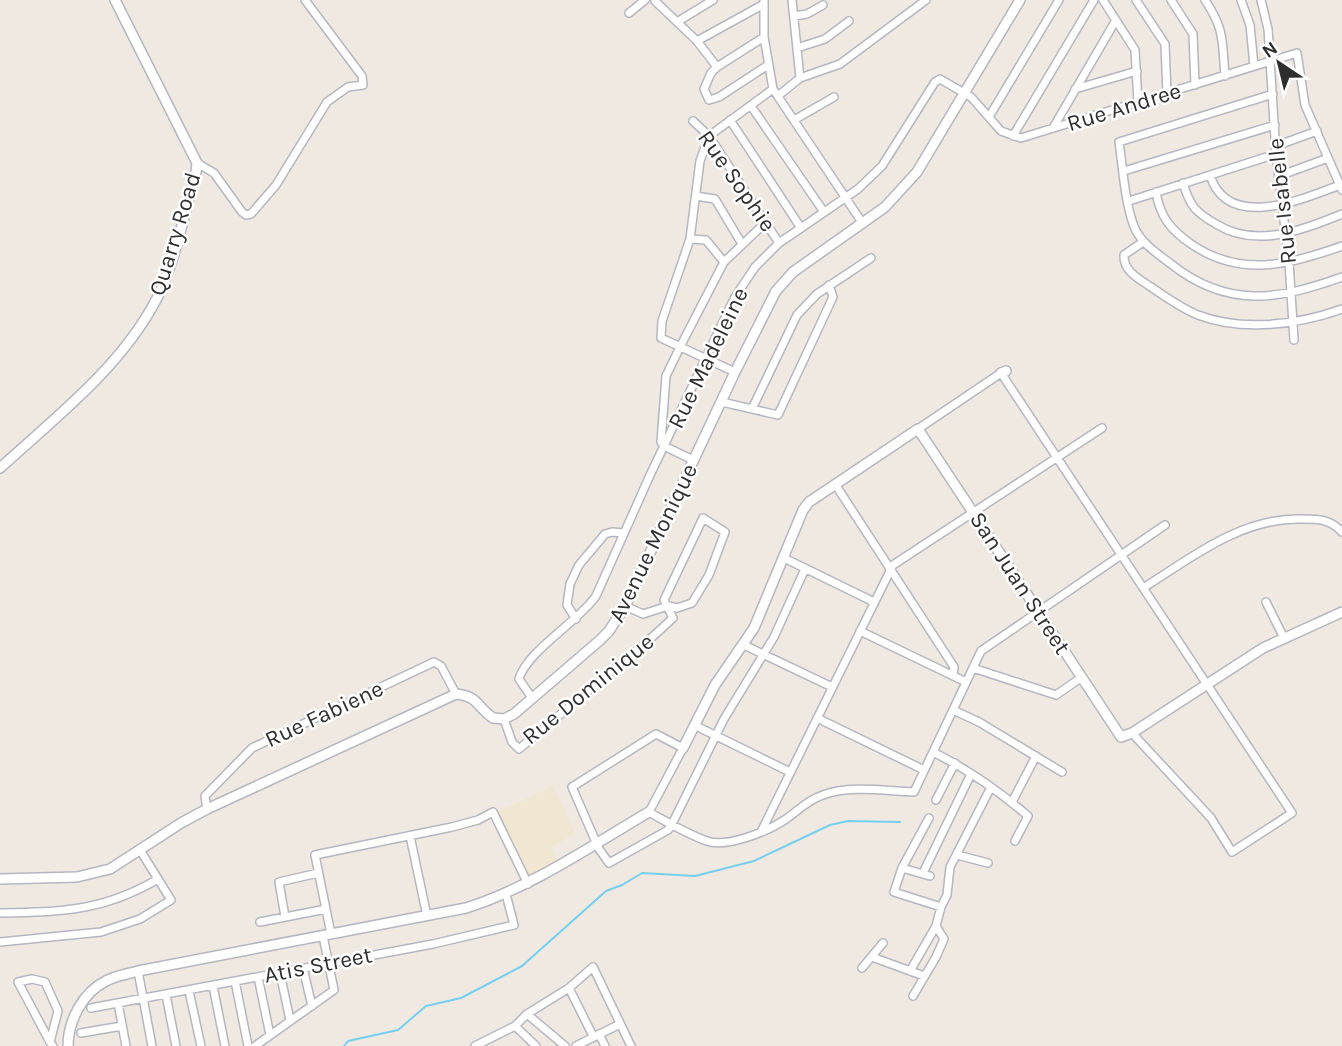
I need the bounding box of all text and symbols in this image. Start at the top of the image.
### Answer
north arrow [1244,28,1314,98]
text: N [1258,37,1282,63]
street label: Rue Andree [1064,77,1184,137]
street label: Rue Sophie [692,125,782,237]
street label: Rue Isabelle [1262,137,1302,265]
street label: Quarry Road [143,169,207,299]
street label: Rue Madeleine [662,283,754,433]
street label: Avenue Monique [603,459,703,627]
street label: San Juan Street [964,507,1076,660]
street label: Rue Dominique [517,628,659,750]
street label: Rue Fabiene [261,675,387,753]
street label: Atis Street [262,941,375,989]

